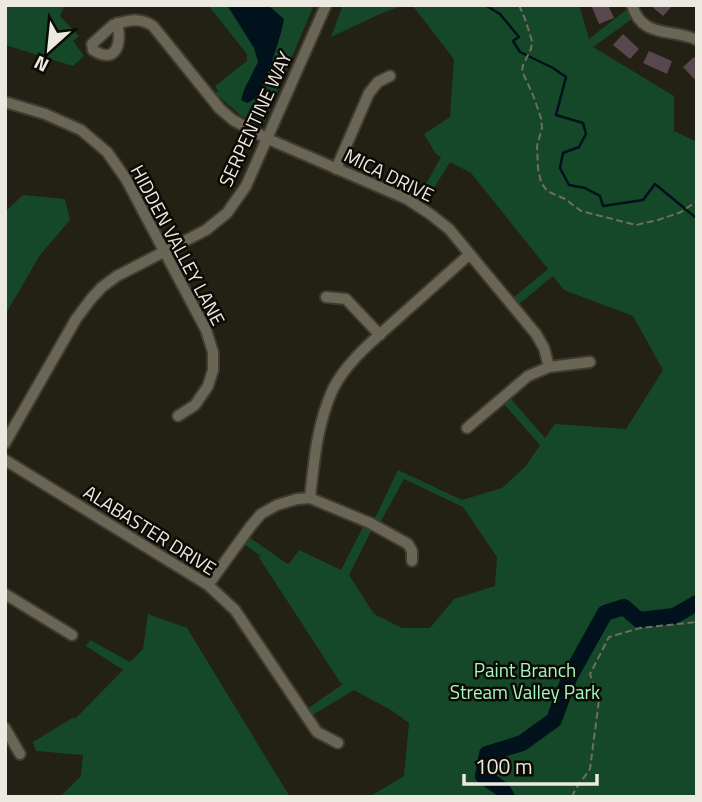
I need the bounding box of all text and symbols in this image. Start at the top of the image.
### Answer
north arrow [14,14,84,84]
street label: SERPENTINE WAY [210,46,299,191]
text: N [29,49,54,81]
street label: MICA DRIVE [339,140,439,209]
street label: HIDDEN VALLEY LANE [124,159,233,330]
street label: ALABASTER DRIVE [78,477,222,582]
park label: Paint Branch Stream Valley Park [450,655,600,706]
scale bar [464,742,597,786]
text: 100 m [475,750,532,782]

